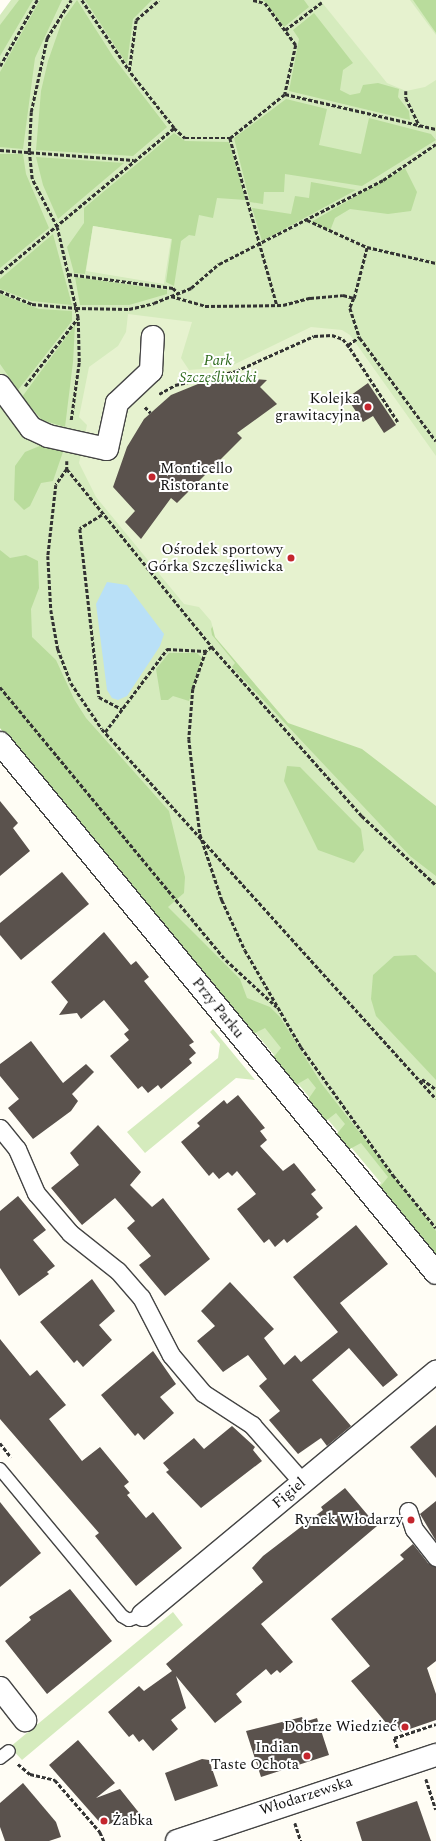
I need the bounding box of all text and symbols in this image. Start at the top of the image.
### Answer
park label: Park Szczęśliwicki [179,351,257,386]
place label: Kolejka grawitacyjna [275,389,360,424]
marker: Kolejka grawitacyjna [363,402,373,412]
place label: Monticello Ristorante [160,459,233,494]
marker: Monticello Ristorante [147,472,157,482]
place label: Ośrodek sportowy Górka Szczęśliwicka [147,540,283,575]
marker: Ośrodek sportowy Górka Szczęśliwicka [286,553,296,563]
street label: Przy Parku [188,974,248,1042]
street label: Figiel [269,1474,309,1512]
place label: Rynek Włodarzy [294,1511,403,1529]
marker: Rynek Włodarzy [406,1515,416,1525]
place label: Dobrze Wiedzieć [284,1718,397,1736]
marker: Dobrze Wiedzieć [400,1722,410,1732]
place label: Indian Taste Ochota [211,1738,299,1773]
marker: Indian Taste Ochota [302,1751,312,1761]
street label: Włodarzewska [257,1773,355,1819]
place label: Żabka [112,1812,153,1830]
marker: Żabka [99,1816,109,1826]

